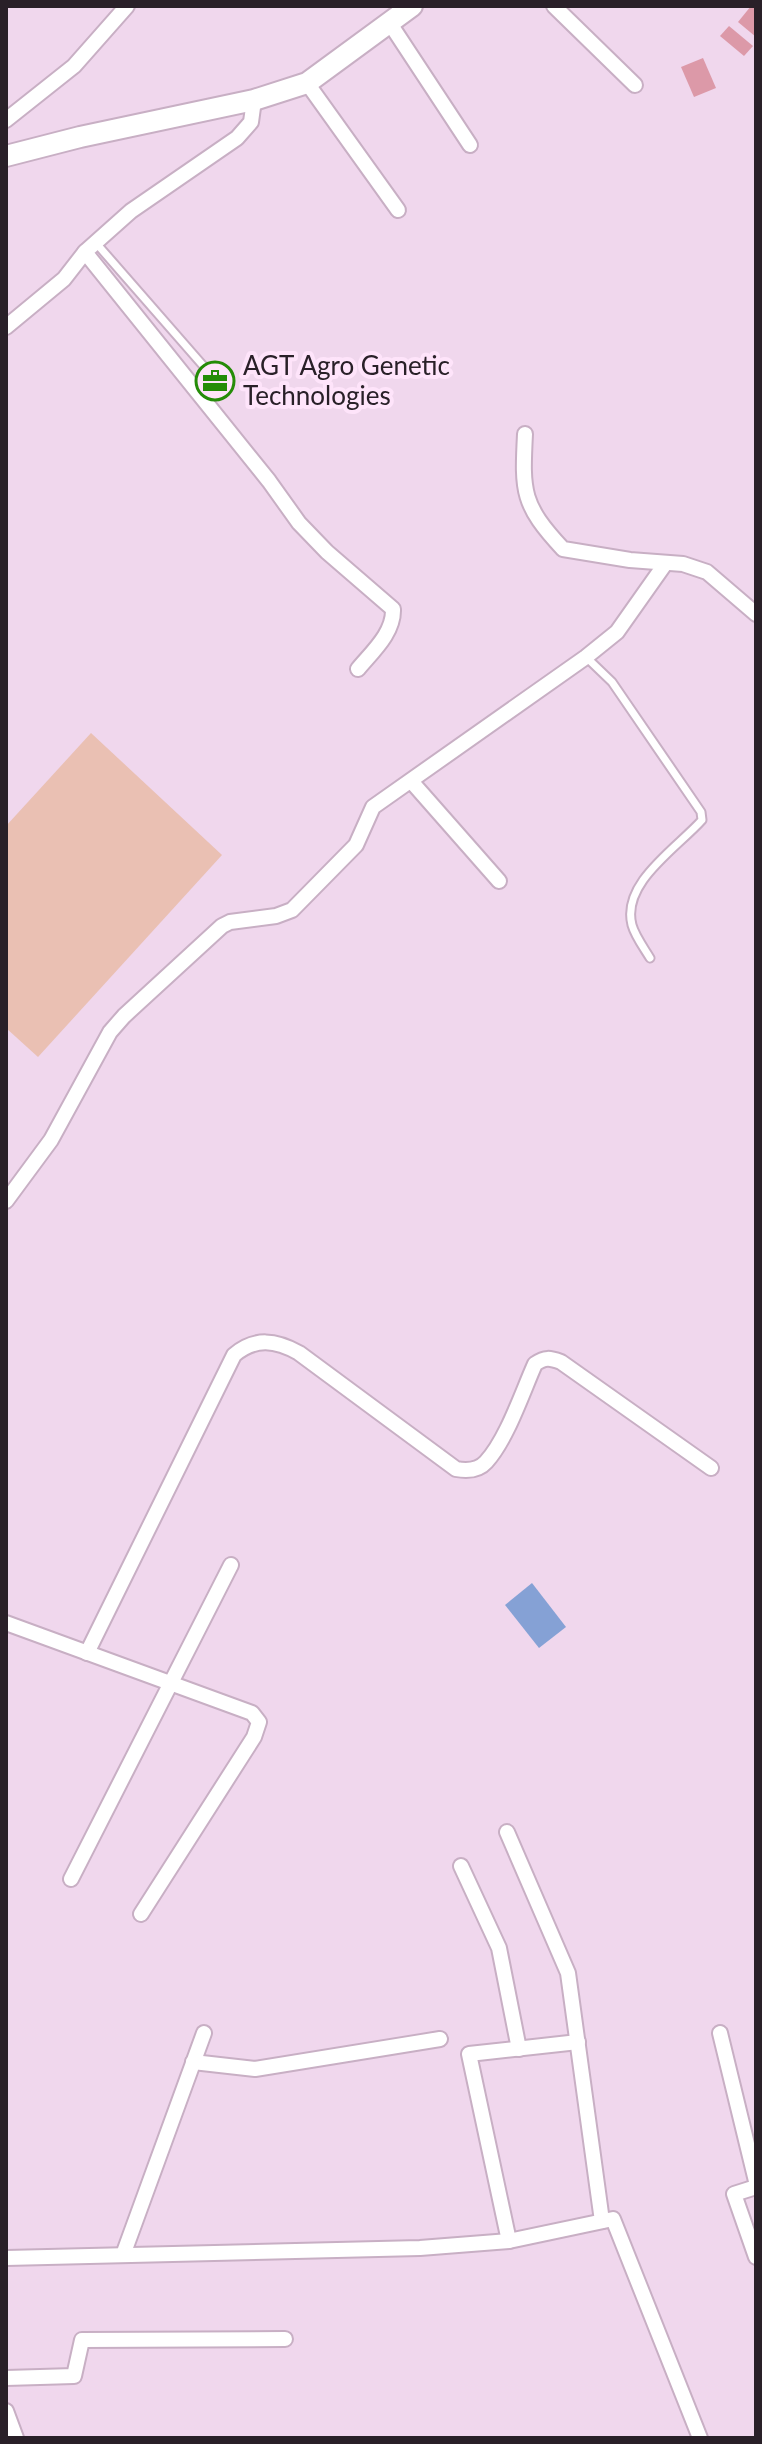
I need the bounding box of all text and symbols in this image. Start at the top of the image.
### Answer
place label: AGT Agro Genetic Technologies [243,349,450,411]
office icon: AGT Agro Genetic Technologies [194,360,236,402]

